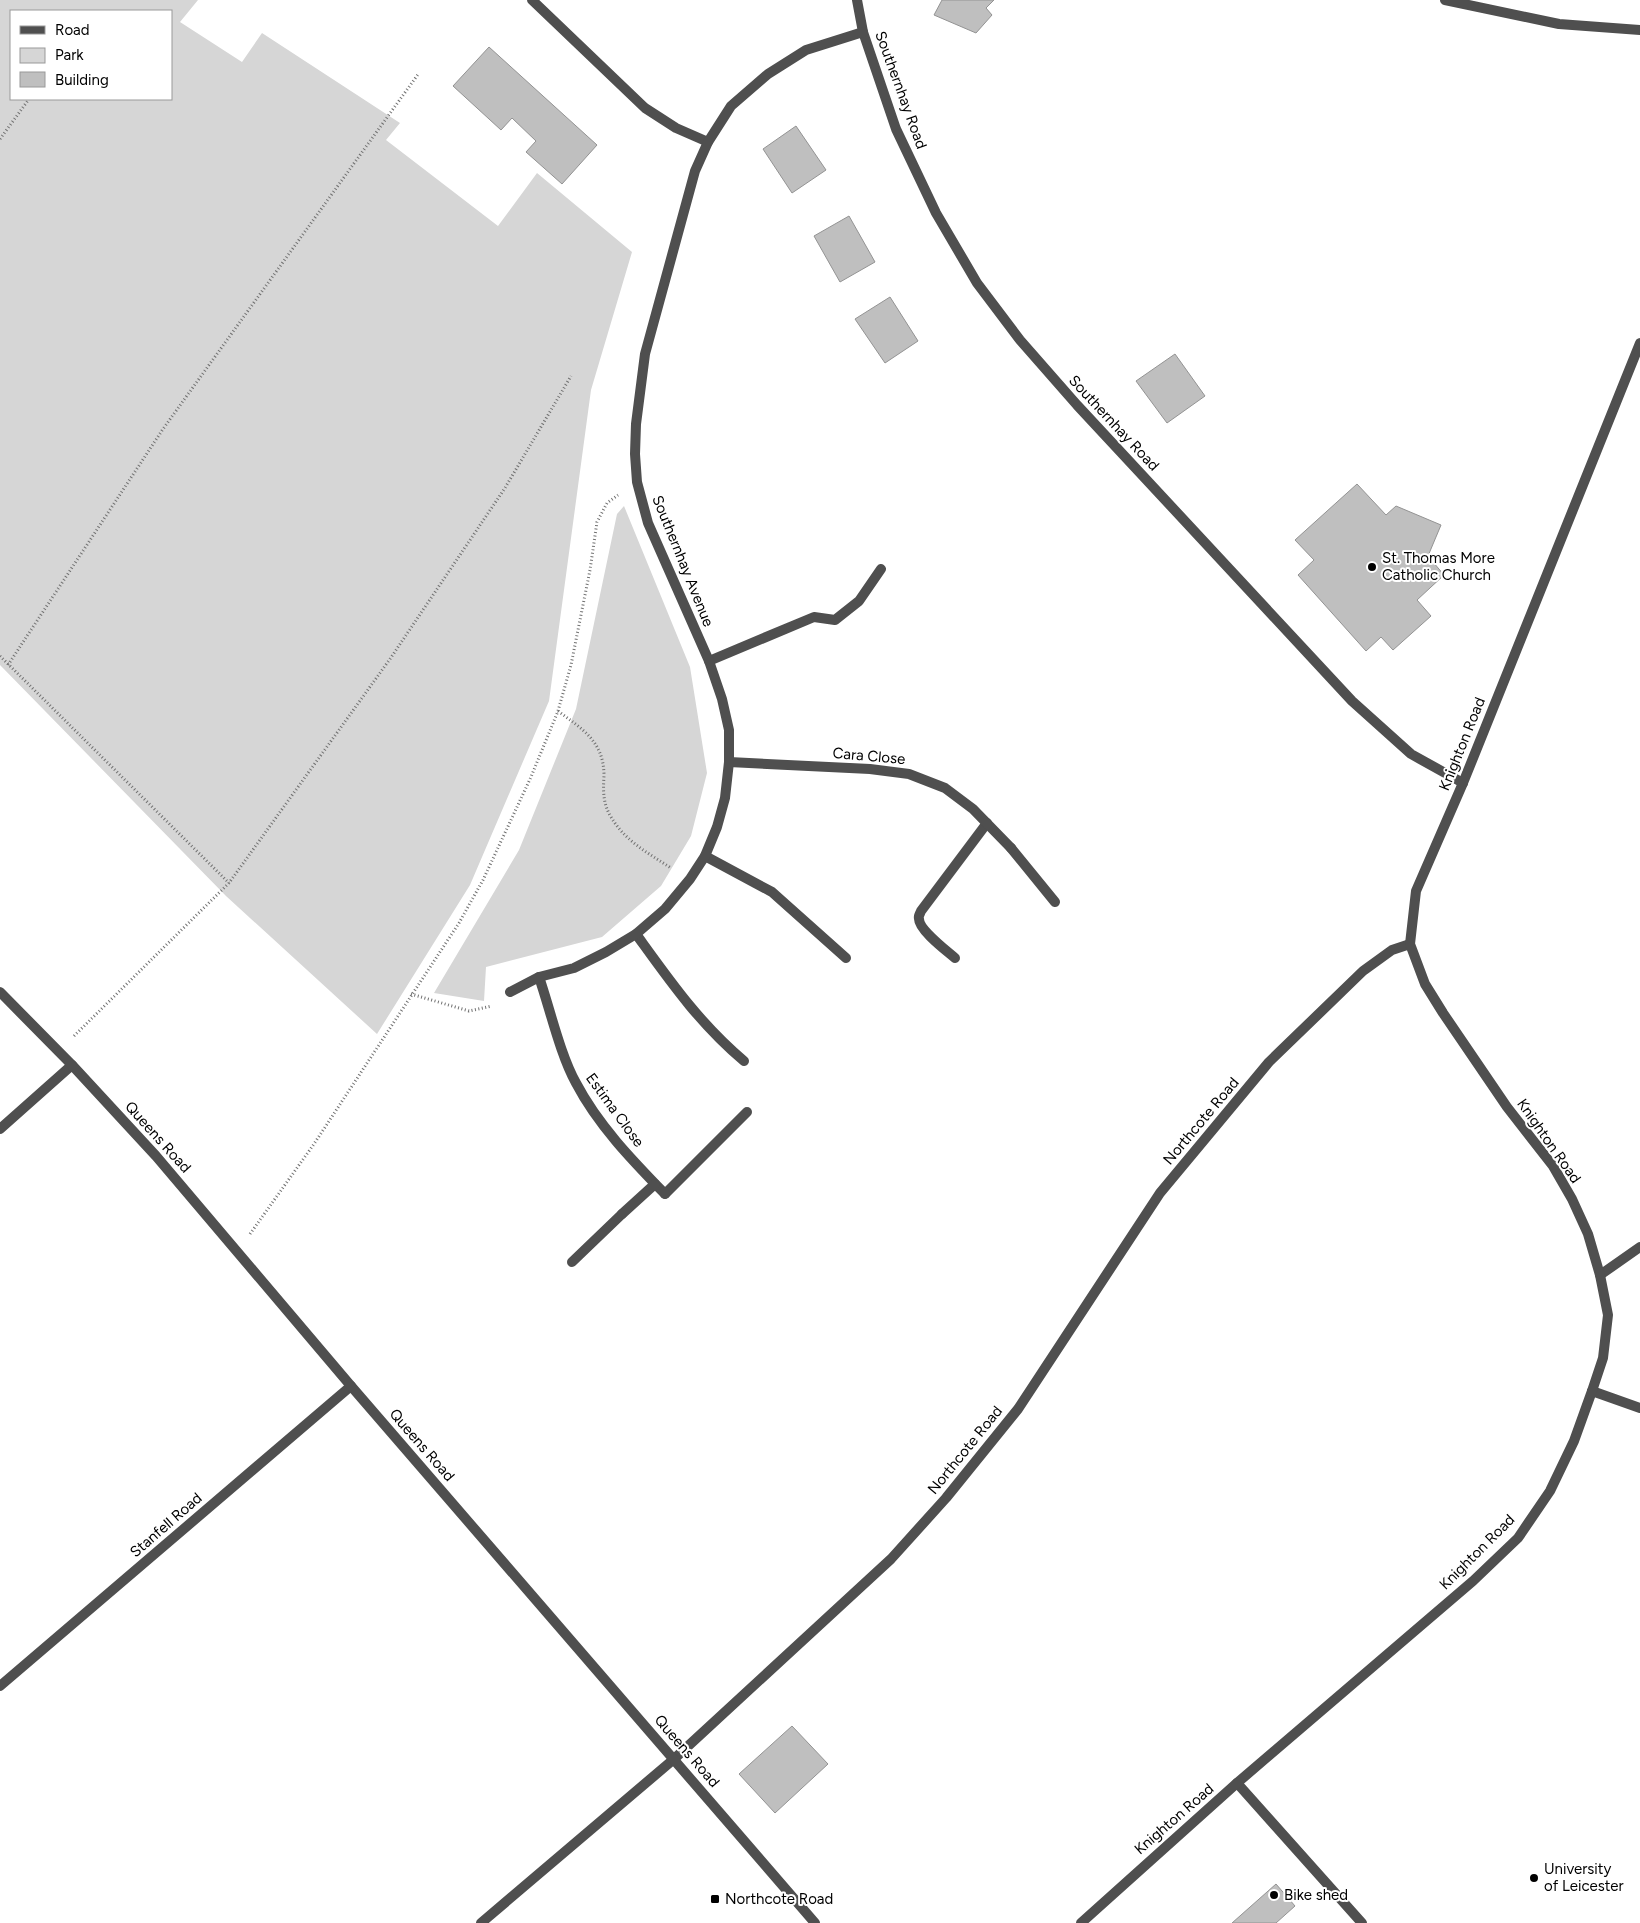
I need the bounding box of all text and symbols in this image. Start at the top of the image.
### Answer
legend [10,10,172,100]
text: Road [55,21,90,39]
street label: Southernhay Road [871,29,931,151]
text: Park [55,46,84,64]
text: Building [55,71,109,89]
street label: Southernhay Road [1065,372,1163,474]
street label: Southernhay Avenue [648,493,718,629]
place label: St. Thomas More Catholic Church [1382,549,1495,584]
marker: St. Thomas More Catholic Church [1366,561,1378,573]
street label: Knighton Road [1435,695,1489,793]
street label: Cara Close [832,744,906,768]
street label: Estima Close [582,1069,648,1151]
street label: Northcote Road [1159,1074,1243,1168]
street label: Knighton Road [1513,1095,1585,1187]
street label: Queens Road [121,1098,195,1176]
street label: Northcote Road [924,1402,1006,1498]
street label: Queens Road [386,1405,458,1485]
street label: Stanfell Road [126,1489,206,1561]
street label: Knighton Road [1436,1511,1518,1593]
street label: Queens Road [651,1711,723,1791]
street label: Knighton Road [1131,1780,1217,1858]
place label: University of Leicester [1544,1860,1624,1895]
marker: University of Leicester [1528,1872,1540,1884]
place label: Bike shed [1284,1886,1348,1904]
marker: Bike shed [1268,1889,1280,1901]
place label: Northcote Road [725,1890,833,1908]
marker: Northcote Road [709,1893,721,1905]

